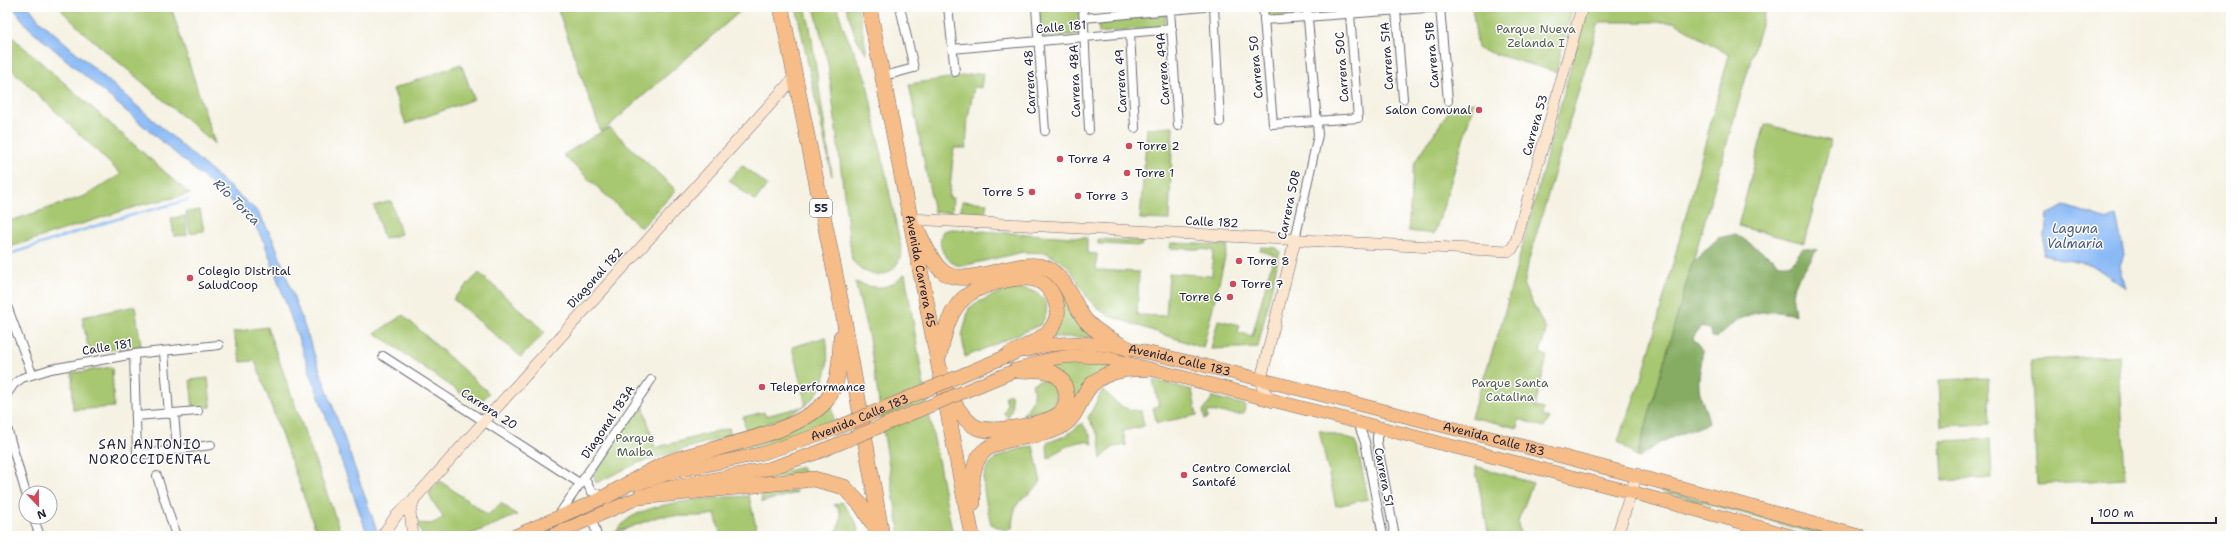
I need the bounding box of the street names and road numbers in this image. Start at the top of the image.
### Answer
street label: Calle 181 [1035,17,1087,37]
street label: Carrera 51A [1377,21,1397,90]
street label: Carrera 51B [1421,21,1443,89]
street label: Carrera 50C [1332,31,1352,103]
street label: Carrera 49A [1152,32,1174,106]
street label: Carrera 50 [1245,35,1267,99]
street label: Carrera 48A [1066,44,1084,118]
street label: Carrera 48 [1020,49,1040,115]
street label: Carrera 49 [1111,49,1131,113]
street label: Carrera 53 [1519,93,1551,157]
street label: Carrera 50B [1274,169,1304,241]
road number: 55 [810,199,832,217]
street label: Avenida Carrera 45 [902,213,939,329]
street label: Calle 182 [1185,213,1239,231]
street label: Diagonal 182 [564,244,626,312]
street label: Calle 181 [81,335,133,359]
street label: Avenida Calle 183 [1127,341,1233,380]
street label: Diagonal 183A [578,382,639,462]
street label: Carrera 20 [458,385,520,433]
street label: Avenida Calle 183 [808,390,911,444]
street label: Avenida Calle 183 [1441,418,1547,460]
street label: Carrera 51 [1370,446,1398,508]

